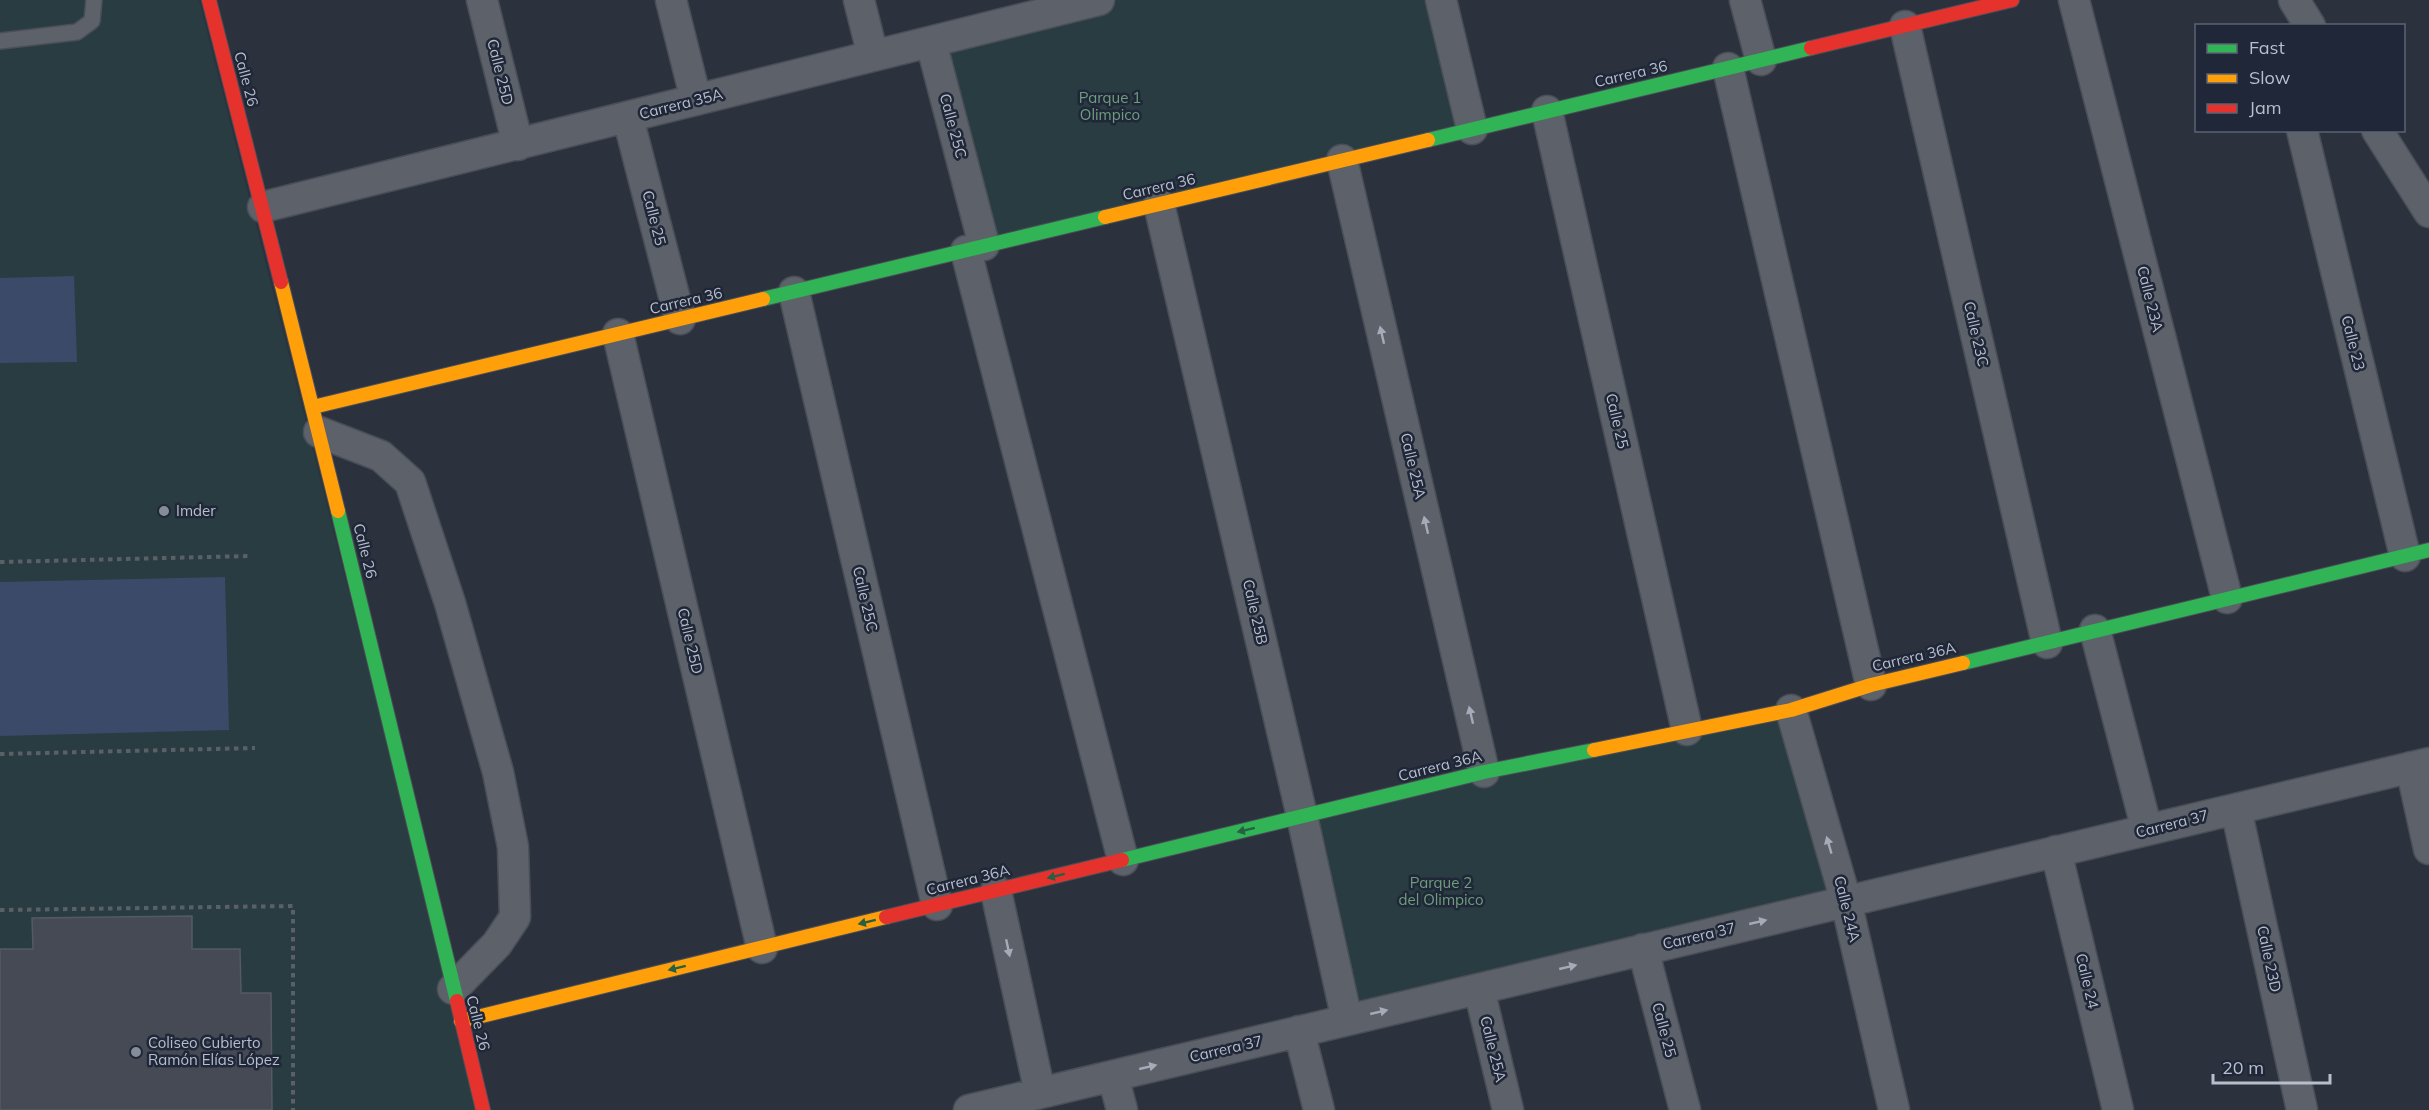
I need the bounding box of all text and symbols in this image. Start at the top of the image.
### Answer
legend [2195,24,2405,132]
text: Fast [2249,36,2285,59]
street label: Calle 25D [483,37,518,107]
street label: Calle 26 [230,49,263,108]
street label: Carrera 36 [1593,56,1669,91]
text: Slow [2249,66,2291,89]
street label: Carrera 35A [637,84,725,123]
park label: Parque 1 Olimpico [1079,88,1141,124]
street label: Calle 25C [936,91,971,160]
text: Jam [2249,96,2282,119]
street label: Carrera 36 [1121,169,1197,204]
street label: Calle 25 [638,188,671,247]
street label: Calle 23A [2133,264,2168,334]
street label: Carrera 36 [648,283,724,318]
street label: Calle 23C [1960,299,1993,368]
street label: Calle 23 [2337,313,2370,372]
one-way arrow [1377,326,1387,344]
street label: Calle 25 [1602,391,1633,450]
street label: Calle 25A [1397,431,1430,501]
place label: Imder [176,501,216,520]
marker: Imder [157,504,171,518]
one-way arrow [1421,516,1431,534]
street label: Calle 26 [349,521,382,580]
street label: Calle 25C [849,564,882,633]
street label: Calle 25B [1239,577,1272,646]
street label: Calle 25D [674,606,707,676]
street label: Carrera 36A [1870,638,1958,675]
one-way arrow [1465,706,1475,724]
street label: Carrera 36A [1396,746,1484,785]
street label: Carrera 37 [2134,805,2210,842]
one-way arrow [1236,826,1255,836]
one-way arrow [1824,836,1834,854]
street label: Carrera 36A [924,860,1012,899]
one-way arrow [1046,872,1065,881]
park label: Parque 2 del Olimpico [1399,873,1483,909]
street label: Calle 24A [1830,874,1865,944]
one-way arrow [1749,916,1767,926]
one-way arrow [857,918,876,928]
street label: Carrera 37 [1661,918,1737,953]
street label: Calle 23D [2253,924,2286,994]
one-way arrow [1004,938,1013,957]
street label: Calle 24 [2072,951,2103,1010]
one-way arrow [1559,962,1577,972]
one-way arrow [668,964,686,974]
street label: Calle 26 [462,993,495,1052]
street label: Calle 25 [1648,1000,1681,1059]
one-way arrow [1369,1007,1388,1017]
street label: Calle 25A [1476,1014,1511,1084]
street label: Carrera 37 [1188,1031,1264,1066]
place label: Coliseo Cubierto Ramón Elías López [148,1033,280,1069]
marker: Coliseo Cubierto Ramón Elías López [129,1045,143,1059]
scale bar [2213,1047,2330,1085]
text: 20 m [2222,1056,2264,1079]
one-way arrow [1139,1062,1157,1072]

